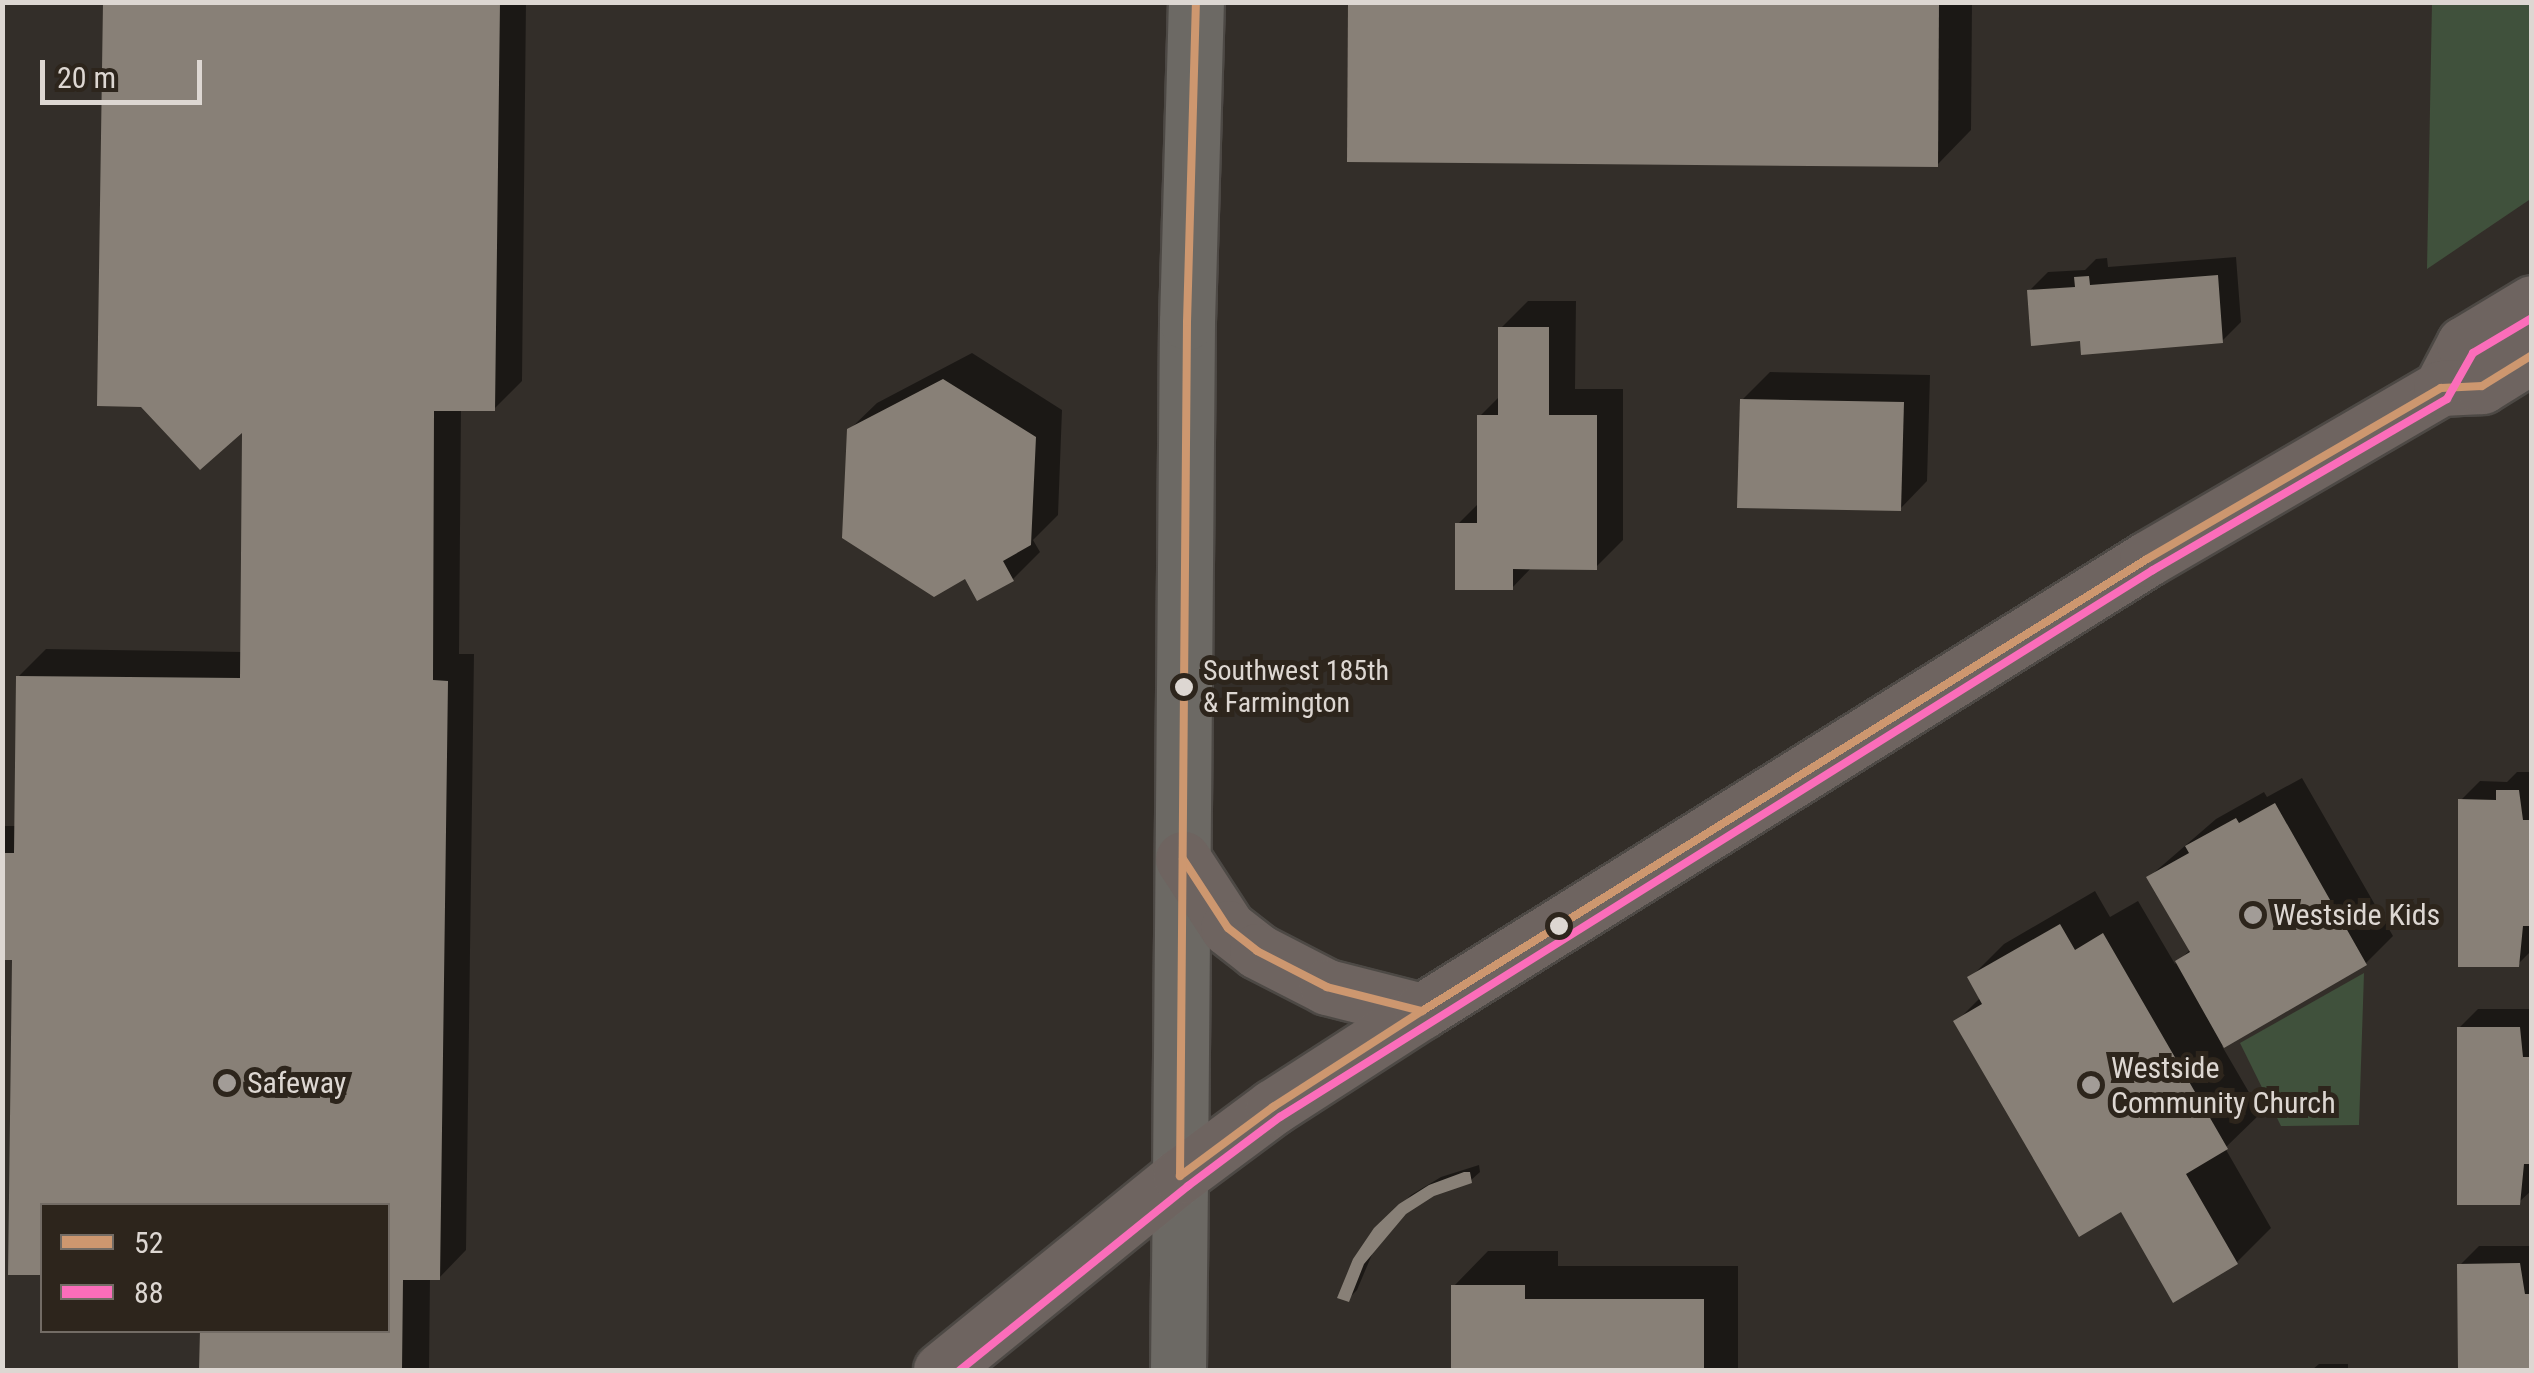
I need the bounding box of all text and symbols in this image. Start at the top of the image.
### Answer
scale bar [45,40,208,102]
text: 20 m [57,60,116,95]
place label: Southwest 185th & Farmington [1203,654,1389,720]
marker: Southwest 185th & Farmington [1174,677,1194,697]
place label: Westside Kids [2273,897,2440,933]
marker: Westside Kids [2242,904,2264,926]
unlabelled marker [1549,916,1569,936]
place label: Westside Community Church [2111,1050,2336,1120]
place label: Safeway [247,1065,346,1101]
marker: Safeway [216,1072,238,1094]
marker: Westside Community Church [2080,1074,2102,1096]
legend [40,1203,390,1333]
text: 52 [134,1225,164,1260]
text: 88 [134,1275,164,1310]

